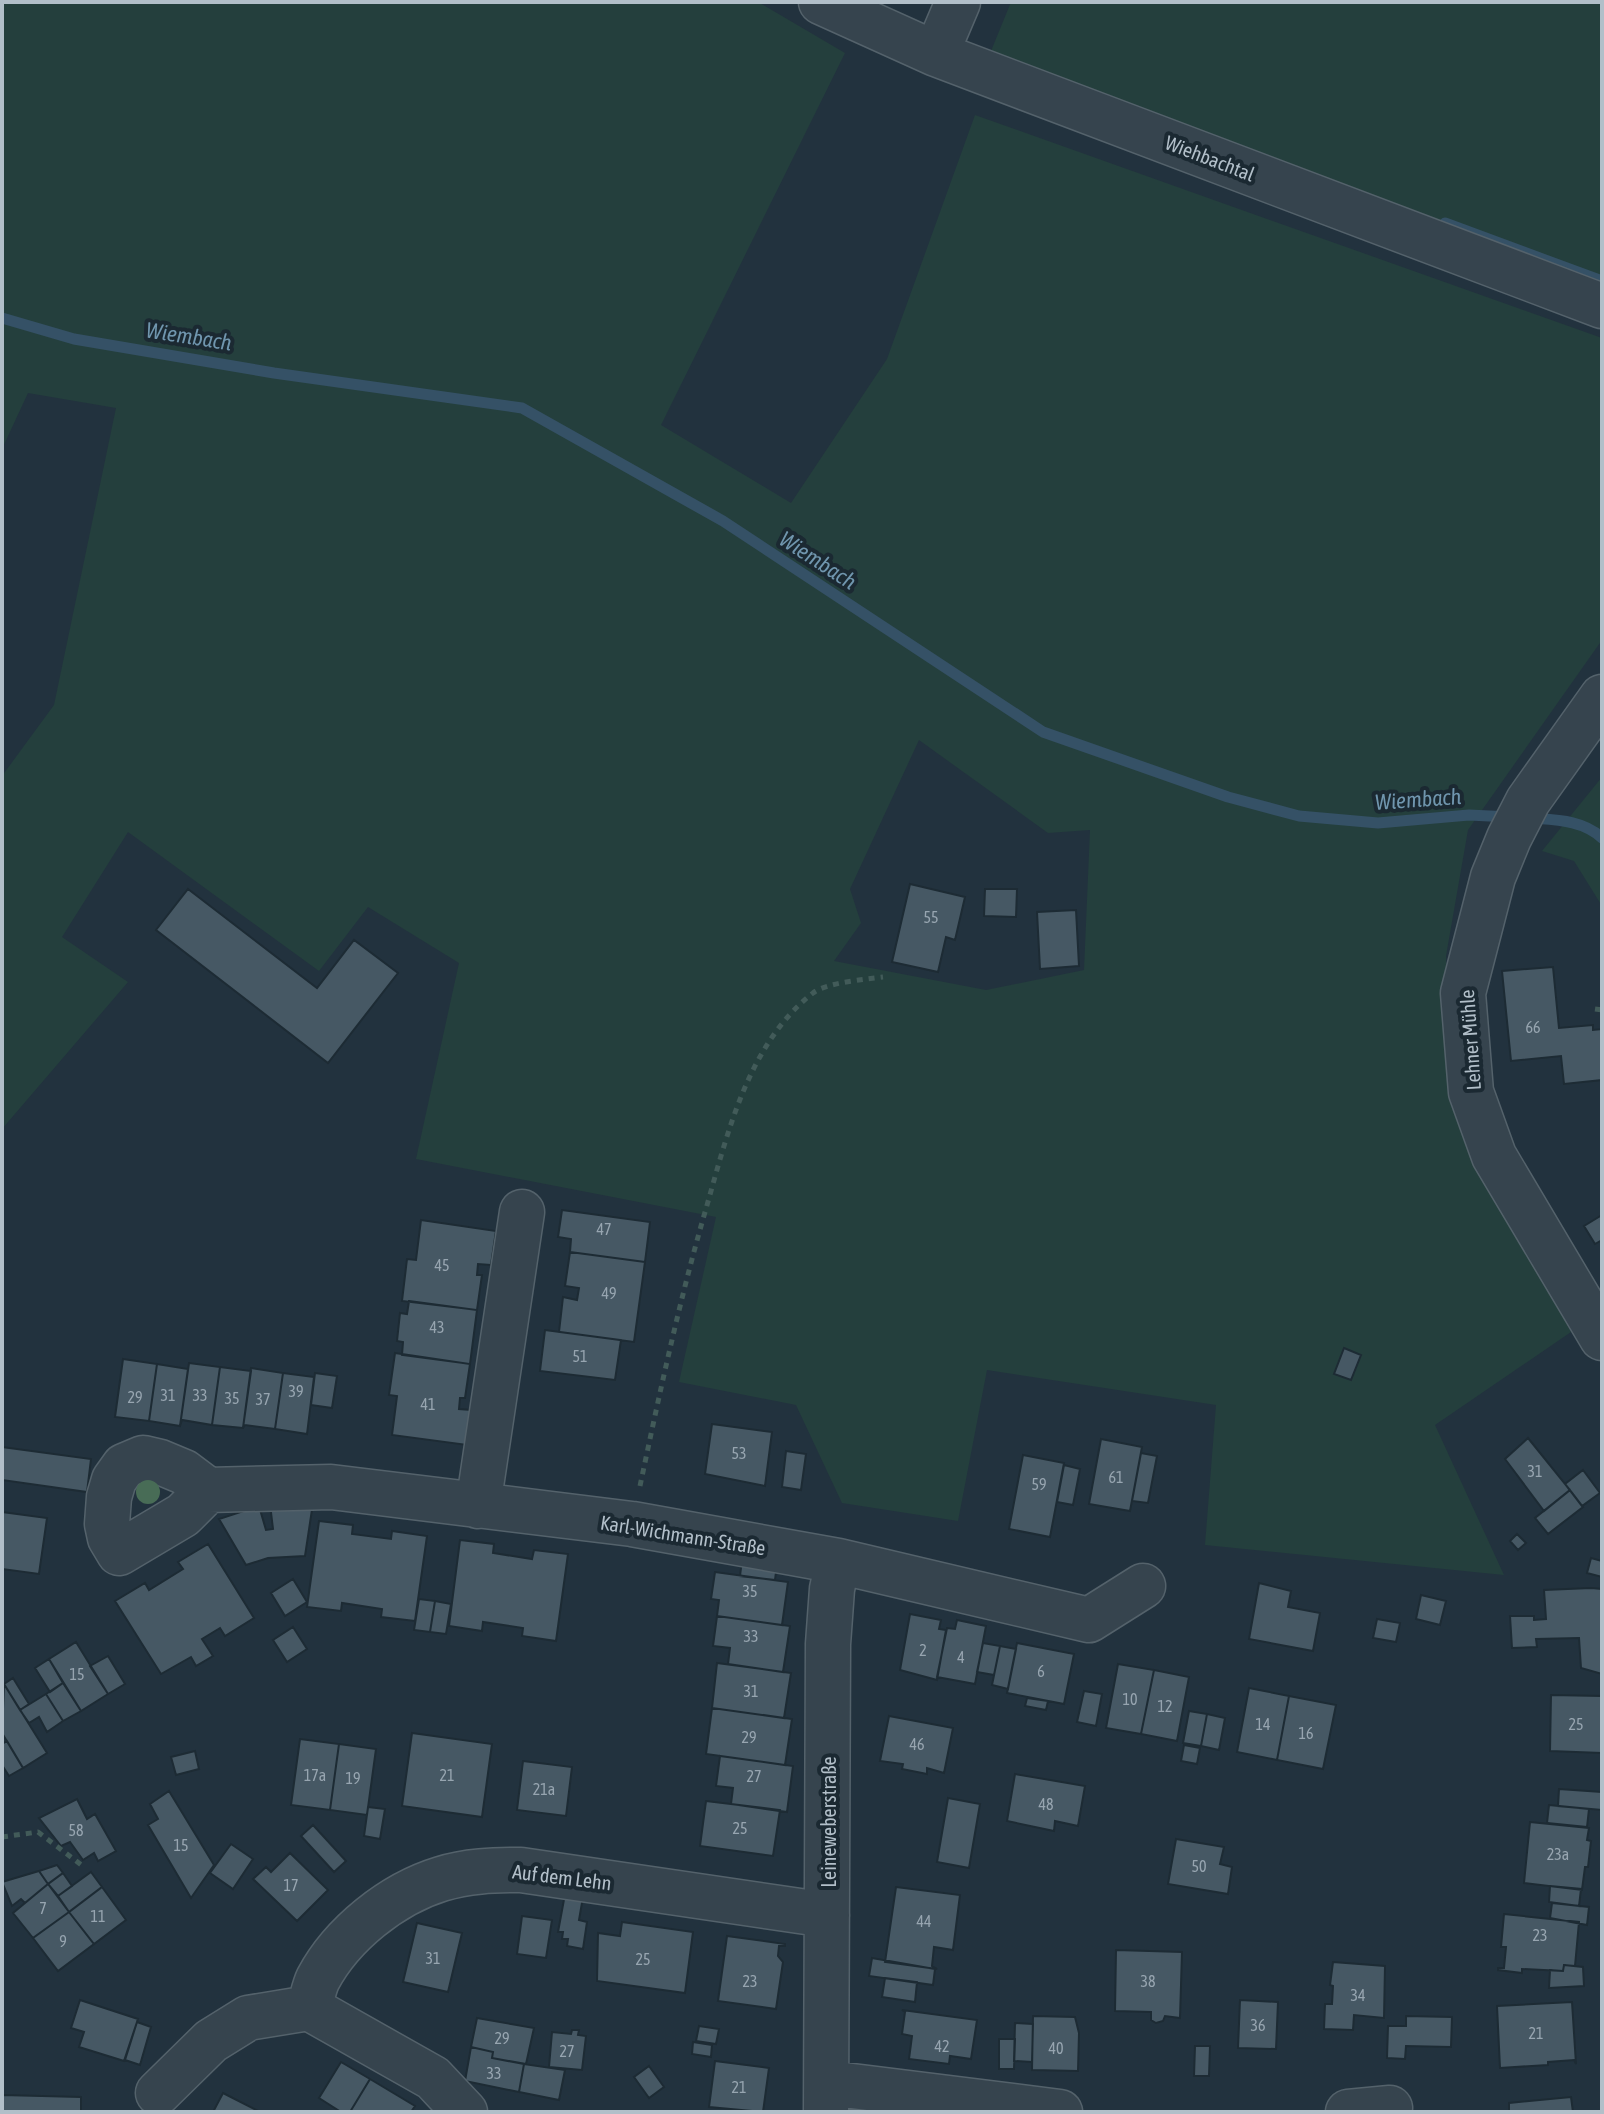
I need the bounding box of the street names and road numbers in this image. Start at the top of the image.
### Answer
street label: Wiehbachtal [1162,130,1259,186]
street label: Lehner Mühle [1455,989,1485,1091]
street label: Karl-Wichmann-Straße [599,1511,767,1559]
street label: Leineweberstraße [817,1756,840,1888]
street label: Auf dem Lehn [511,1860,613,1894]

